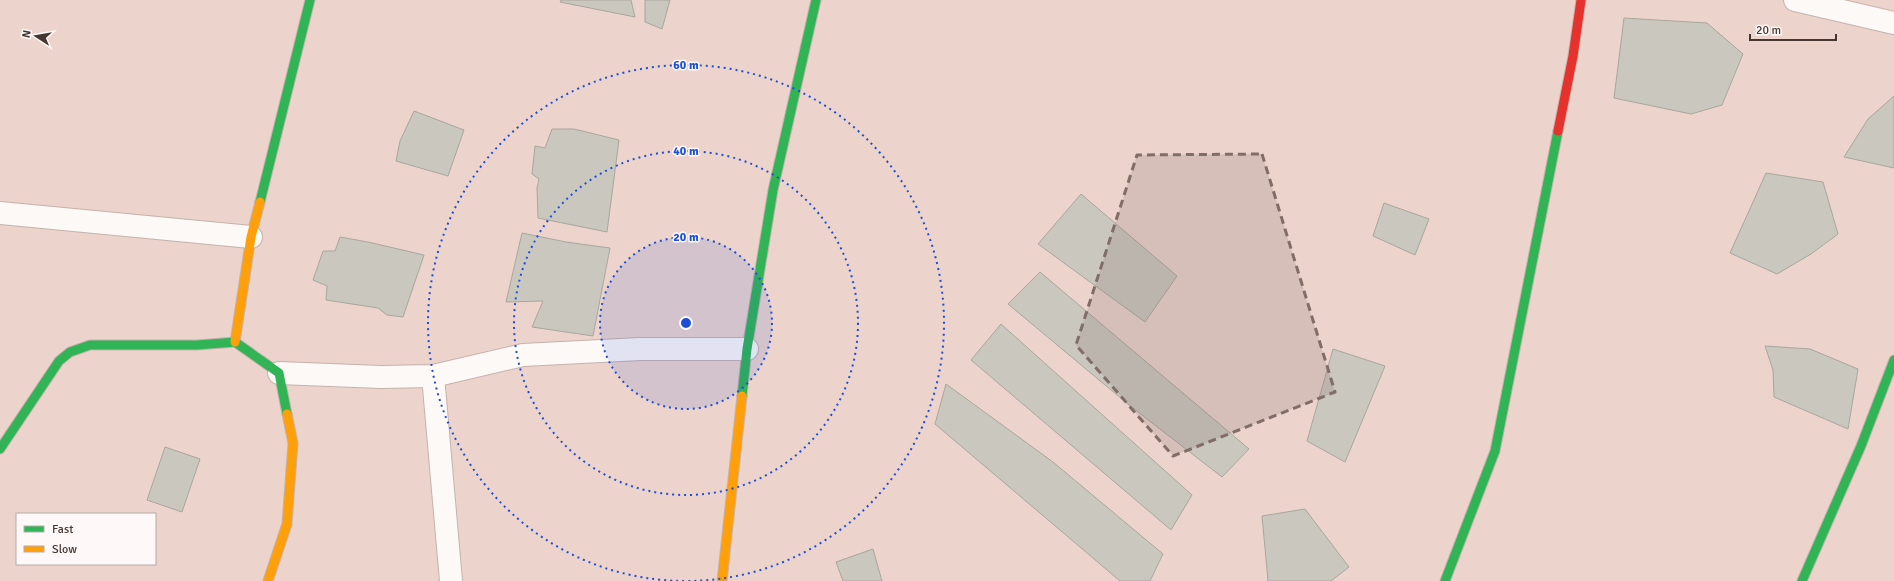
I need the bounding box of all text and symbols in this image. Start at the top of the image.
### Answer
north arrow [16,16,56,56]
scale bar [1750,16,1836,42]
text: 20 m [1756,23,1781,38]
text: N [20,29,34,39]
text: 60 m [673,58,699,73]
text: 40 m [673,144,699,159]
text: 20 m [673,230,699,245]
centre of rings [679,316,693,330]
legend [16,513,156,565]
text: Fast [52,522,73,537]
text: Slow [52,542,77,557]

